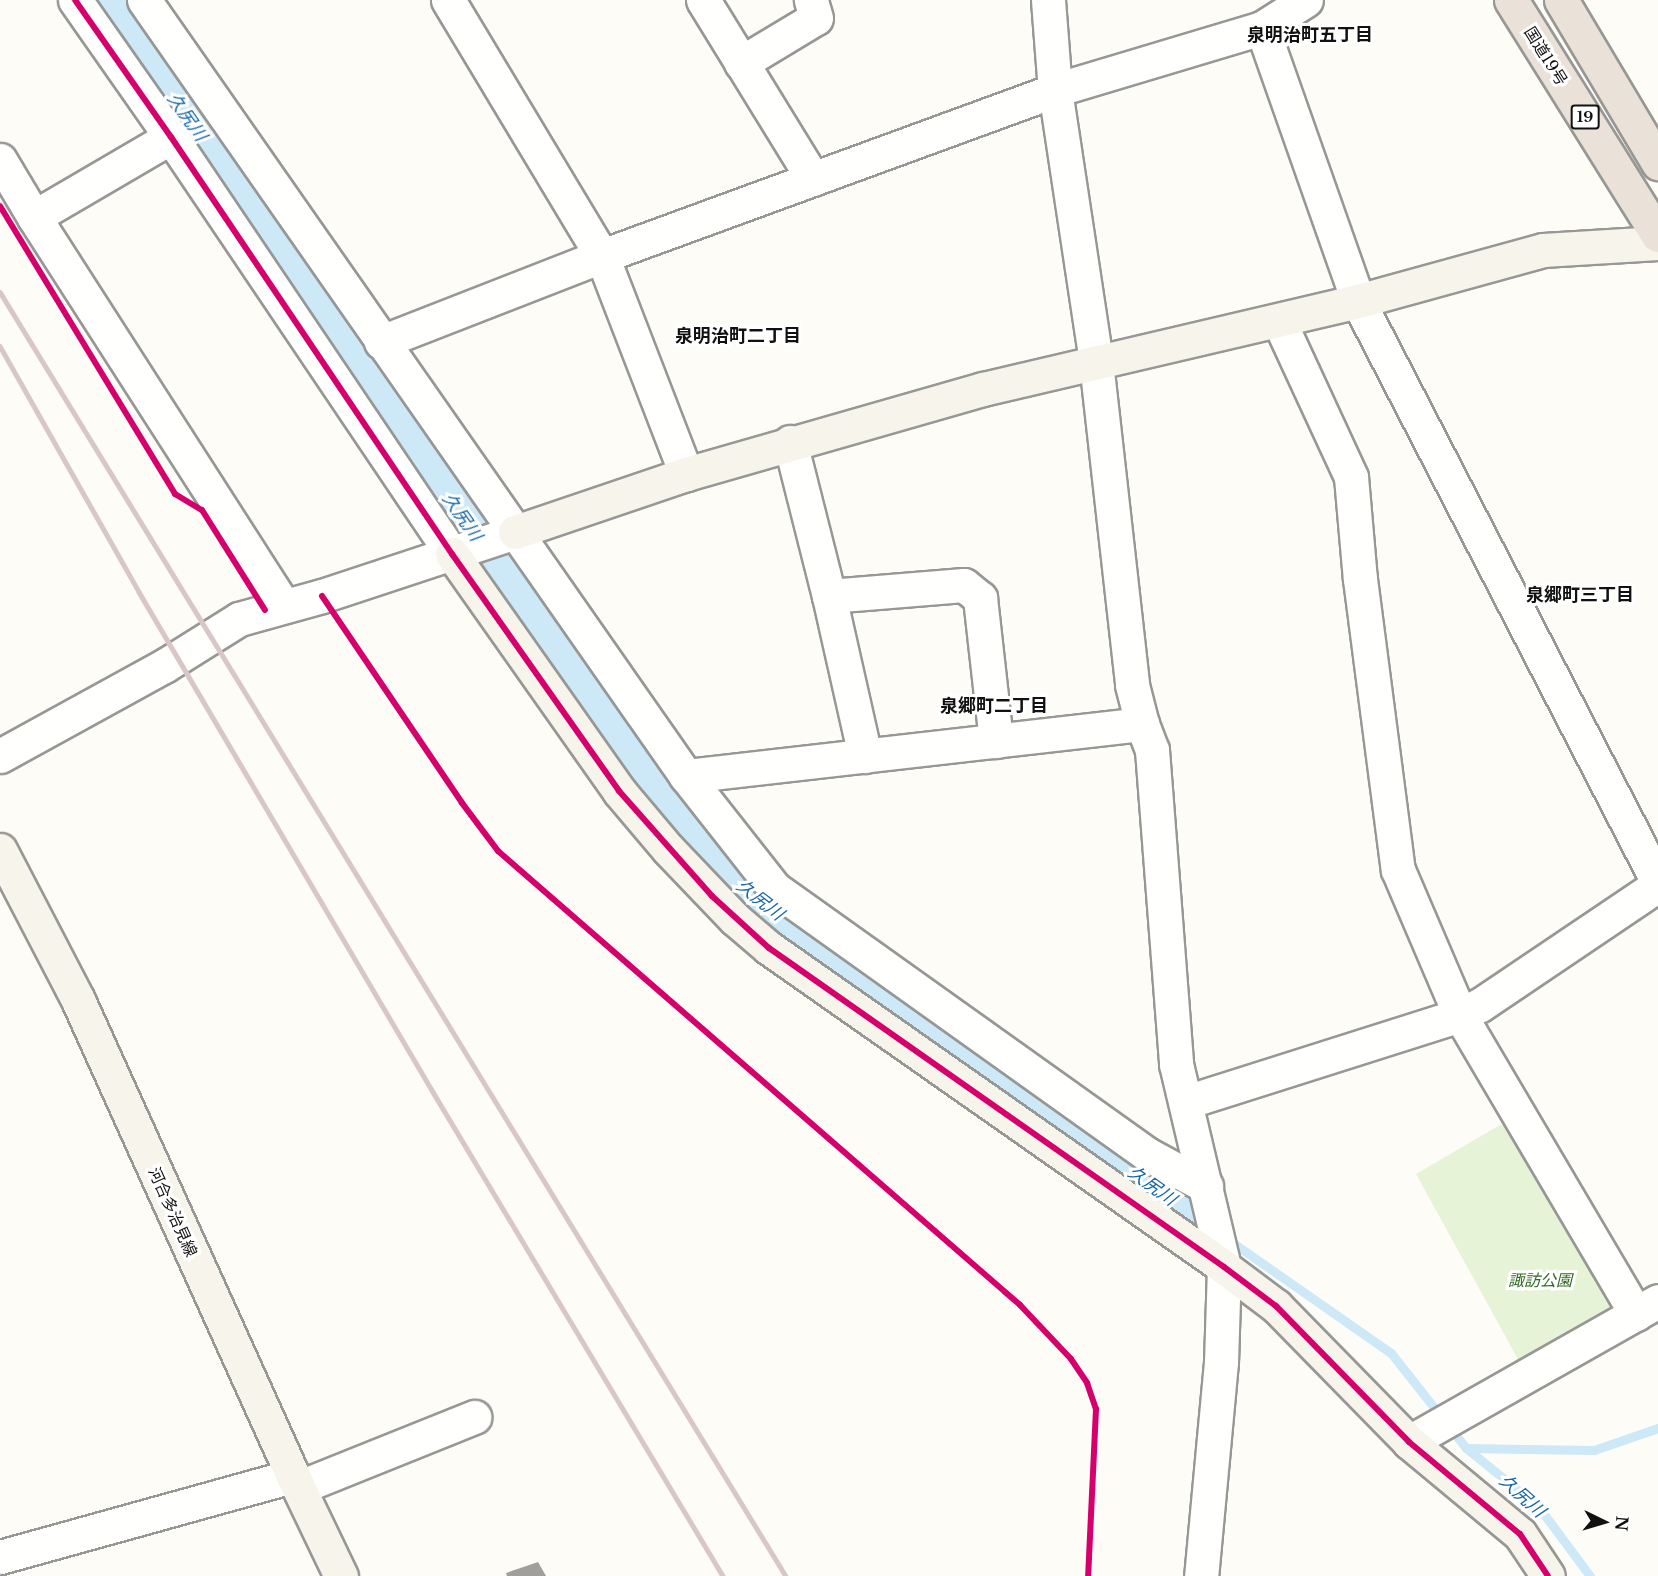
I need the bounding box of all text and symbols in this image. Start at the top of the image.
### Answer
street label: 国道19号 [1521,23,1571,89]
district label: 泉明治町五丁目 [1247,24,1373,46]
water label: 久尻川 [163,89,211,145]
road number: 19 [1570,105,1600,129]
district label: 泉明治町二丁目 [675,325,801,347]
water label: 久尻川 [438,489,486,545]
district label: 泉郷町三丁目 [1526,584,1634,606]
district label: 泉郷町二丁目 [940,695,1048,717]
water label: 久尻川 [732,875,788,925]
water label: 久尻川 [1124,1161,1180,1211]
street label: 河合多治見線 [145,1164,201,1260]
park label: 諏訪公園 [1508,1270,1572,1290]
water label: 久尻川 [1495,1470,1549,1522]
north arrow [1574,1492,1634,1552]
text: N [1611,1515,1633,1532]

